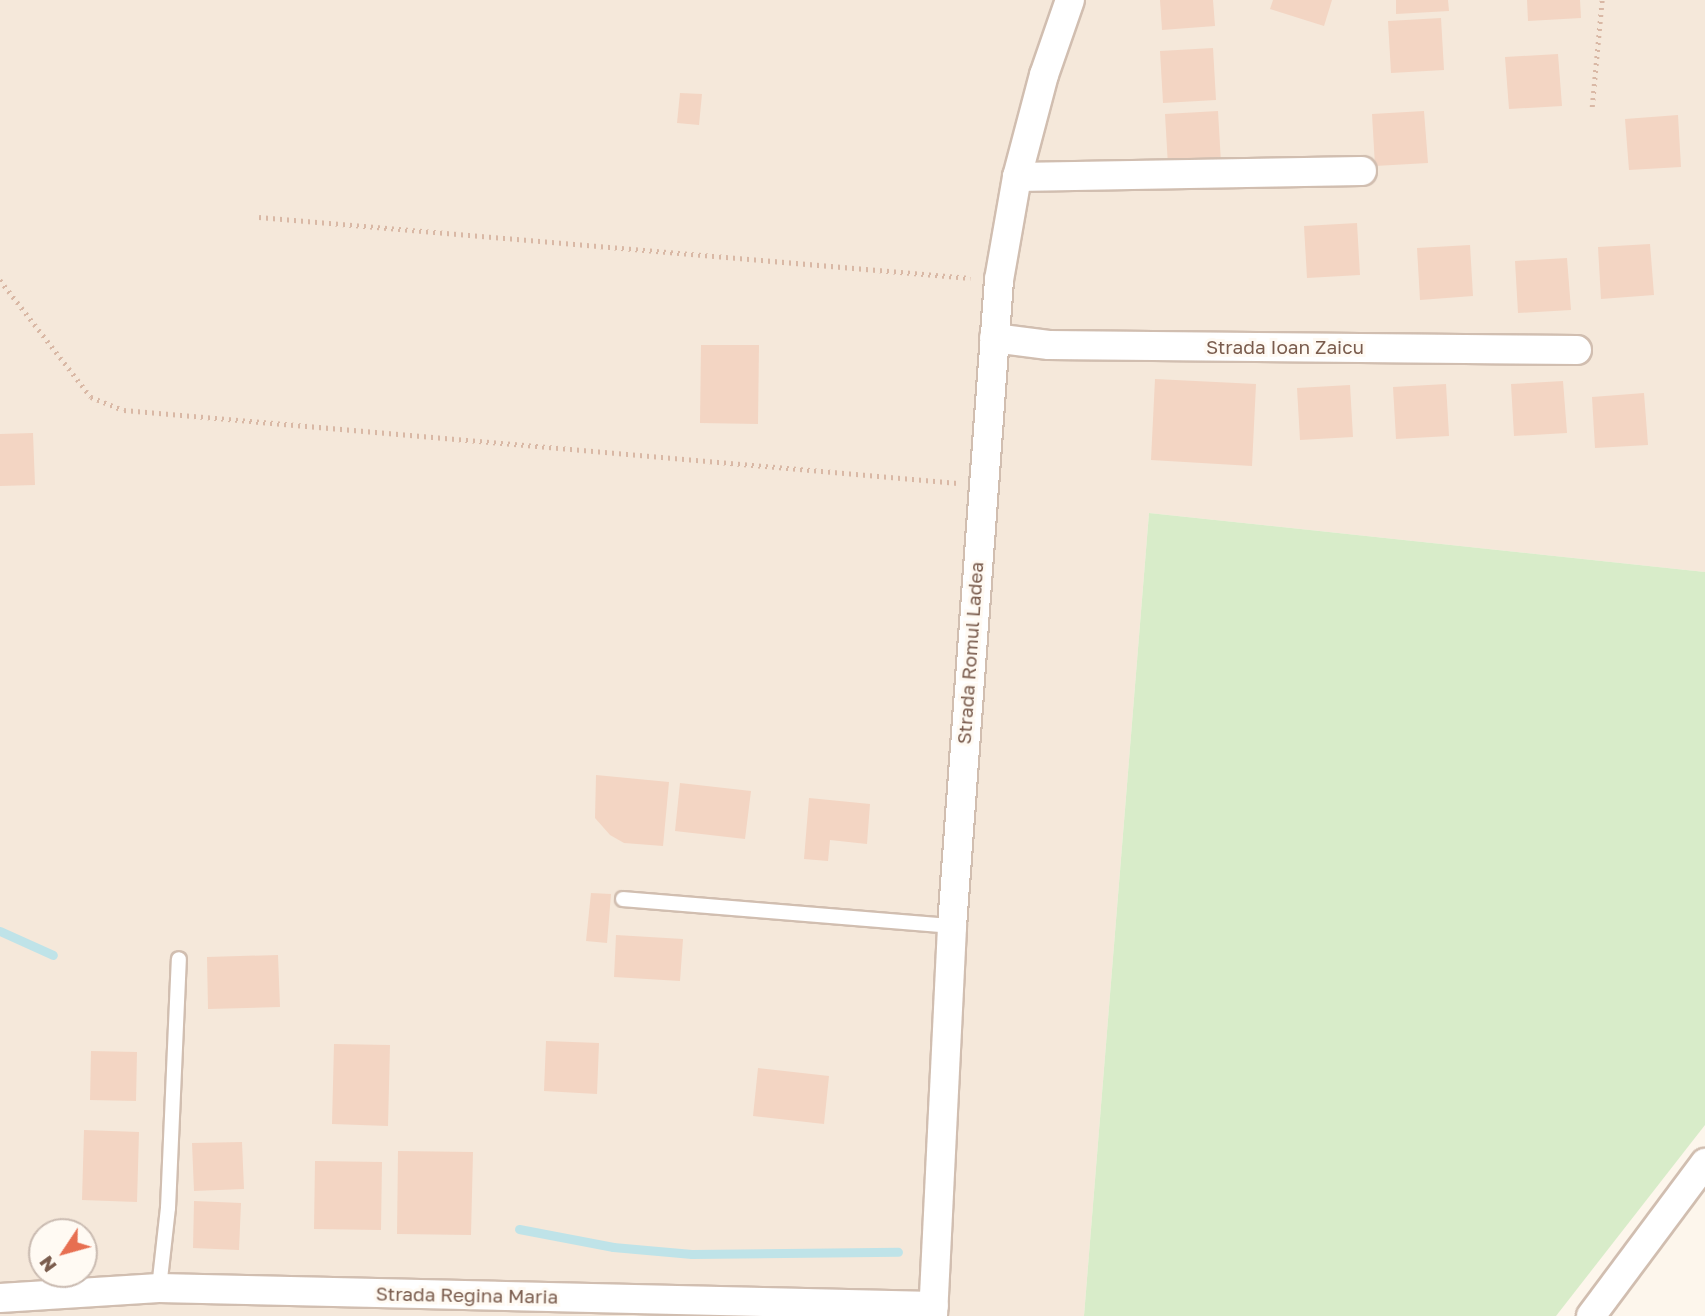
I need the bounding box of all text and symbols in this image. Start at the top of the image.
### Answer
street label: Strada Ioan Zaicu [1206,336,1364,358]
street label: Strada Romul Ladea [952,561,988,745]
north arrow [28,1218,98,1288]
text: N [34,1252,61,1277]
street label: Strada Regina Maria [376,1282,558,1308]

